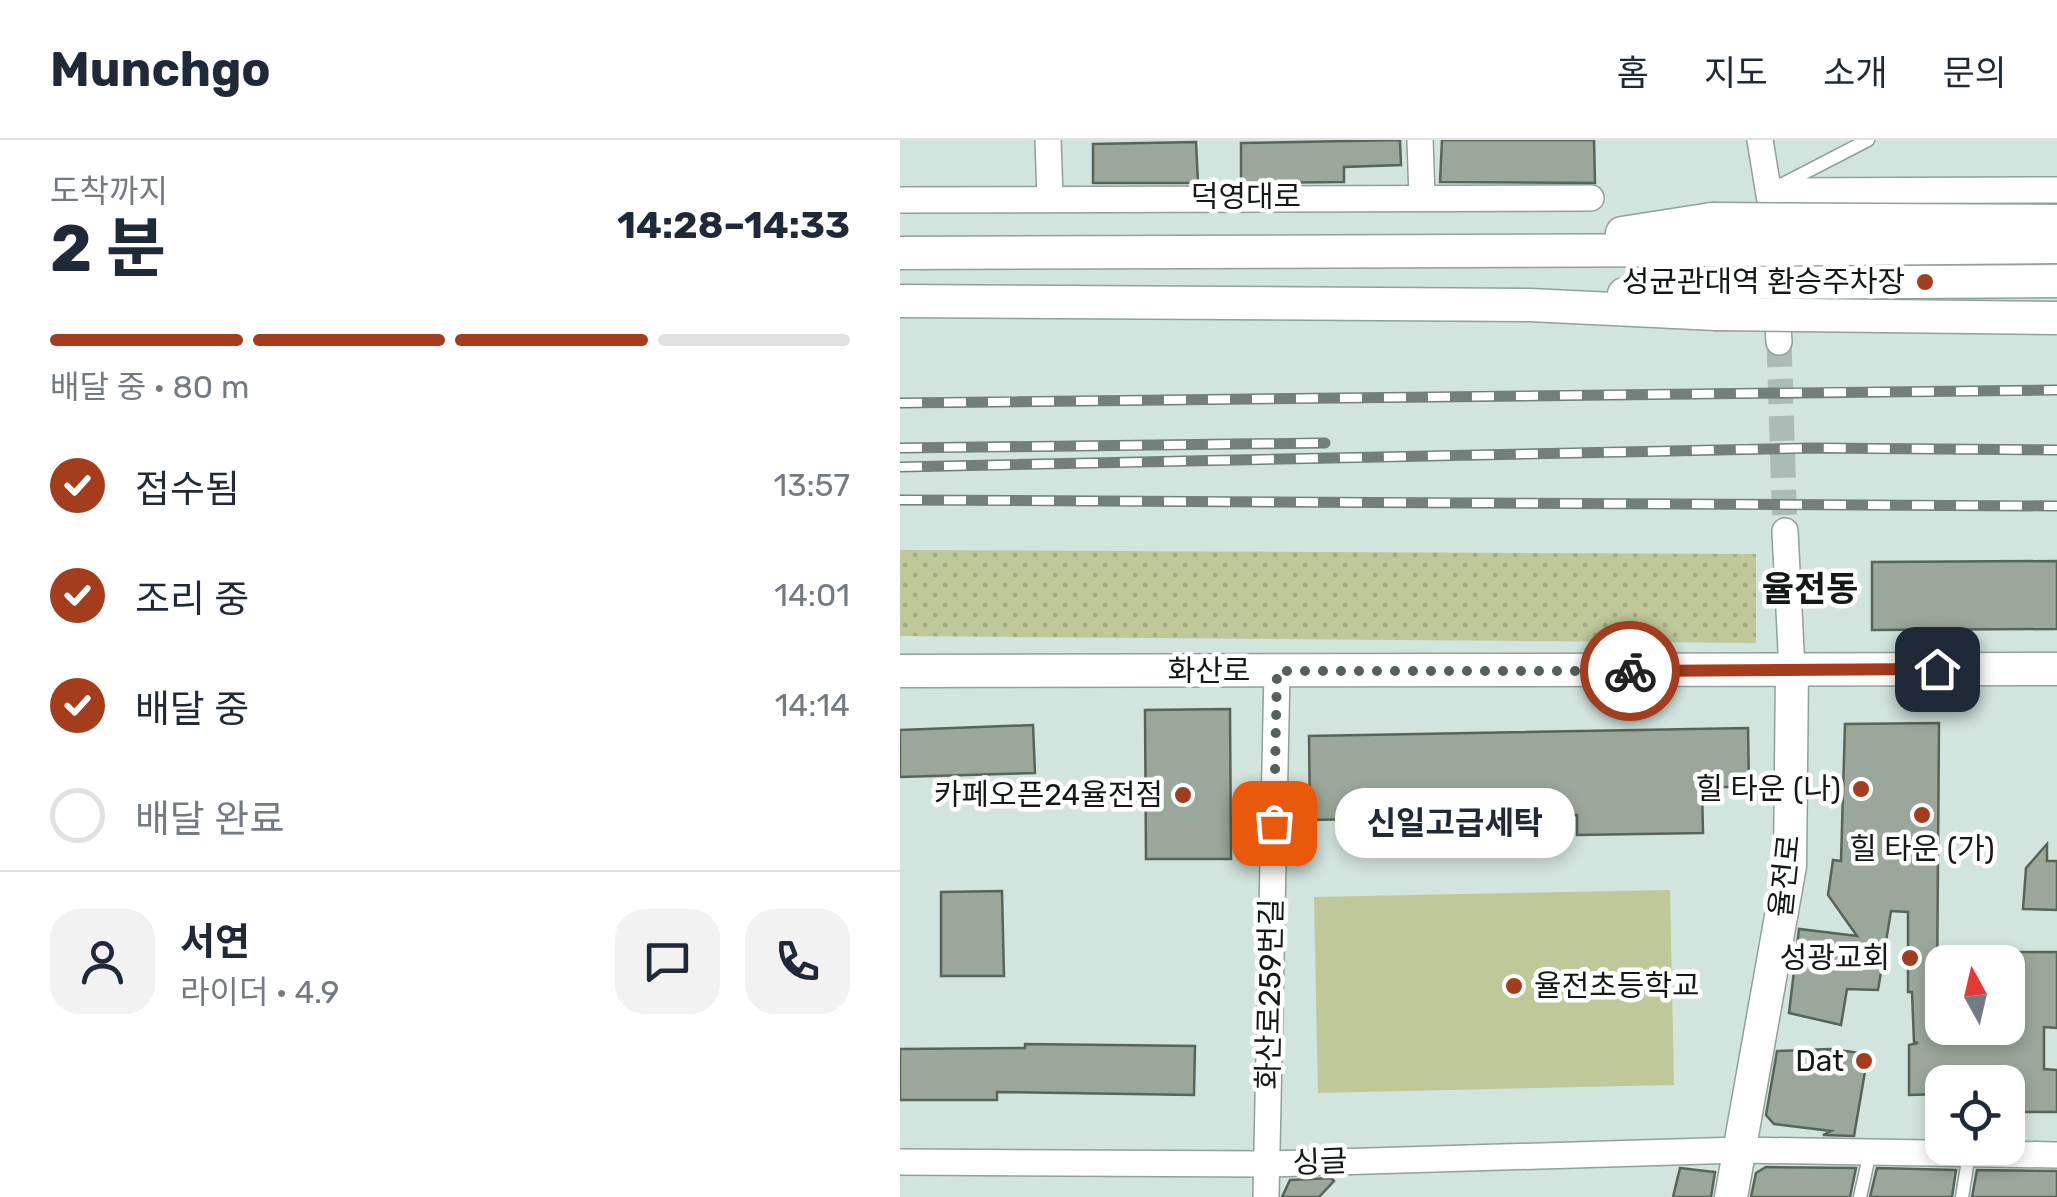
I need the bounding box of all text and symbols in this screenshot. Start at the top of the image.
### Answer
text: Munchgo [50,41,271,98]
text: 홈 [1617,52,1649,94]
text: 지도 [1704,52,1768,94]
text: 소개 [1823,52,1888,94]
text: 문의 [1943,52,2007,94]
text: 도착까지 [50,172,168,210]
street label: 덕영대로 [1191,179,1301,215]
text: 14:28–14:33 [617,202,850,248]
text: 2 분 [50,210,166,287]
place label: 성균관대역 환승주차장 [1622,264,1905,300]
marker: 성균관대역 환승주차장 [1914,271,1936,293]
text: 배달 중 · 80 m [50,368,249,406]
icon: check [50,458,105,513]
text: 접수됨 [135,466,240,512]
text: 13:57 [773,466,850,504]
icon: check [50,568,105,623]
district label: 율전동 [1762,568,1858,610]
text: 조리 중 [135,576,249,622]
text: 14:01 [774,576,850,614]
courier [1580,621,1680,721]
pin [1895,627,1980,712]
icon: home [1910,642,1965,697]
icon: bike [1603,644,1658,699]
street label: 화산로 [1168,653,1250,689]
icon: check [50,678,105,733]
text: 배달 중 [135,686,249,732]
text: 14:14 [775,686,850,724]
place label: 힐 타운 (나) [1696,771,1841,807]
place label: 카페오픈24율전점 [934,777,1163,813]
marker: 힐 타운 (나) [1850,778,1872,800]
pin [1232,781,1317,866]
marker: 카페오픈24율전점 [1172,784,1194,806]
callout: 신일고급세탁 [1334,788,1574,858]
text: 배달 완료 [135,796,284,842]
icon: bag [1247,796,1302,851]
text: 신일고급세탁 [1367,804,1543,842]
marker: 힐 타운 (가) [1911,804,1933,826]
place label: 힐 타운 (가) [1849,831,1995,867]
street label: 율전로 [1763,833,1807,919]
street label: 화산로259번길 [1250,898,1290,1090]
button: person [50,909,155,1014]
button: chat [615,909,720,1014]
button: phone [745,909,850,1014]
text: 서연 [180,919,250,965]
place label: 성광교회 [1780,940,1890,976]
north arrow [1925,945,2025,1045]
map controls [1925,945,2025,1165]
marker: 성광교회 [1899,947,1921,969]
place label: 율전초등학교 [1534,968,1700,1004]
text: 라이더 · 4.9 [180,973,340,1011]
marker: 율전초등학교 [1503,975,1525,997]
place label: Dat [1795,1043,1844,1079]
marker: Dat [1853,1050,1875,1072]
button: locate [1925,1065,2025,1165]
street label: 싱글 [1292,1143,1348,1181]

